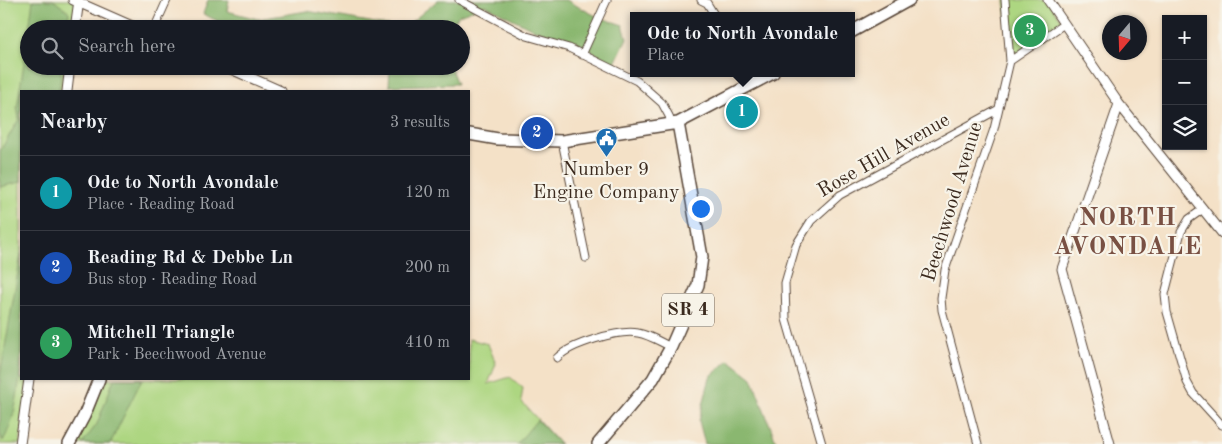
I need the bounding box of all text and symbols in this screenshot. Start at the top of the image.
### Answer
popup [630,12,855,77]
pin: 3 [1014,12,1046,50]
north arrow [1102,15,1147,60]
map controls [1162,15,1207,150]
button: + [1162,15,1207,60]
search box [20,20,470,75]
text: Ode to North Avondale [647,25,838,44]
icon: search [38,34,66,62]
text: Search here [78,38,175,57]
text: Place [647,48,684,64]
button: − [1162,60,1207,105]
pin: 1 [726,93,758,131]
button: layers [1162,105,1207,150]
street label: Rose Hill Avenue [815,110,953,202]
text: Nearby [40,112,108,133]
pin: 2 [521,114,553,152]
text: 3 results [390,115,450,131]
street label: Beechwood Avenue [919,120,987,284]
public building icon: Number 9 Engine Company [594,126,618,157]
place label: Number 9 Engine Company [532,160,680,203]
text: Ode to North Avondale [87,174,279,193]
text: 1 [51,185,61,201]
text: 120 m [405,185,450,201]
your location [688,196,714,222]
text: Place · Reading Road [87,197,235,213]
district label: NORTH AVONDALE [1054,206,1202,260]
text: Reading Rd & Debbe Ln [87,249,293,268]
text: 2 [51,260,61,276]
text: 200 m [405,260,450,276]
text: Bus stop · Reading Road [87,272,257,288]
road number: SR 4 [662,294,714,326]
text: Mitchell Triangle [87,324,235,343]
text: 3 [51,335,61,351]
text: 410 m [405,335,450,351]
text: Park · Beechwood Avenue [87,347,266,363]

